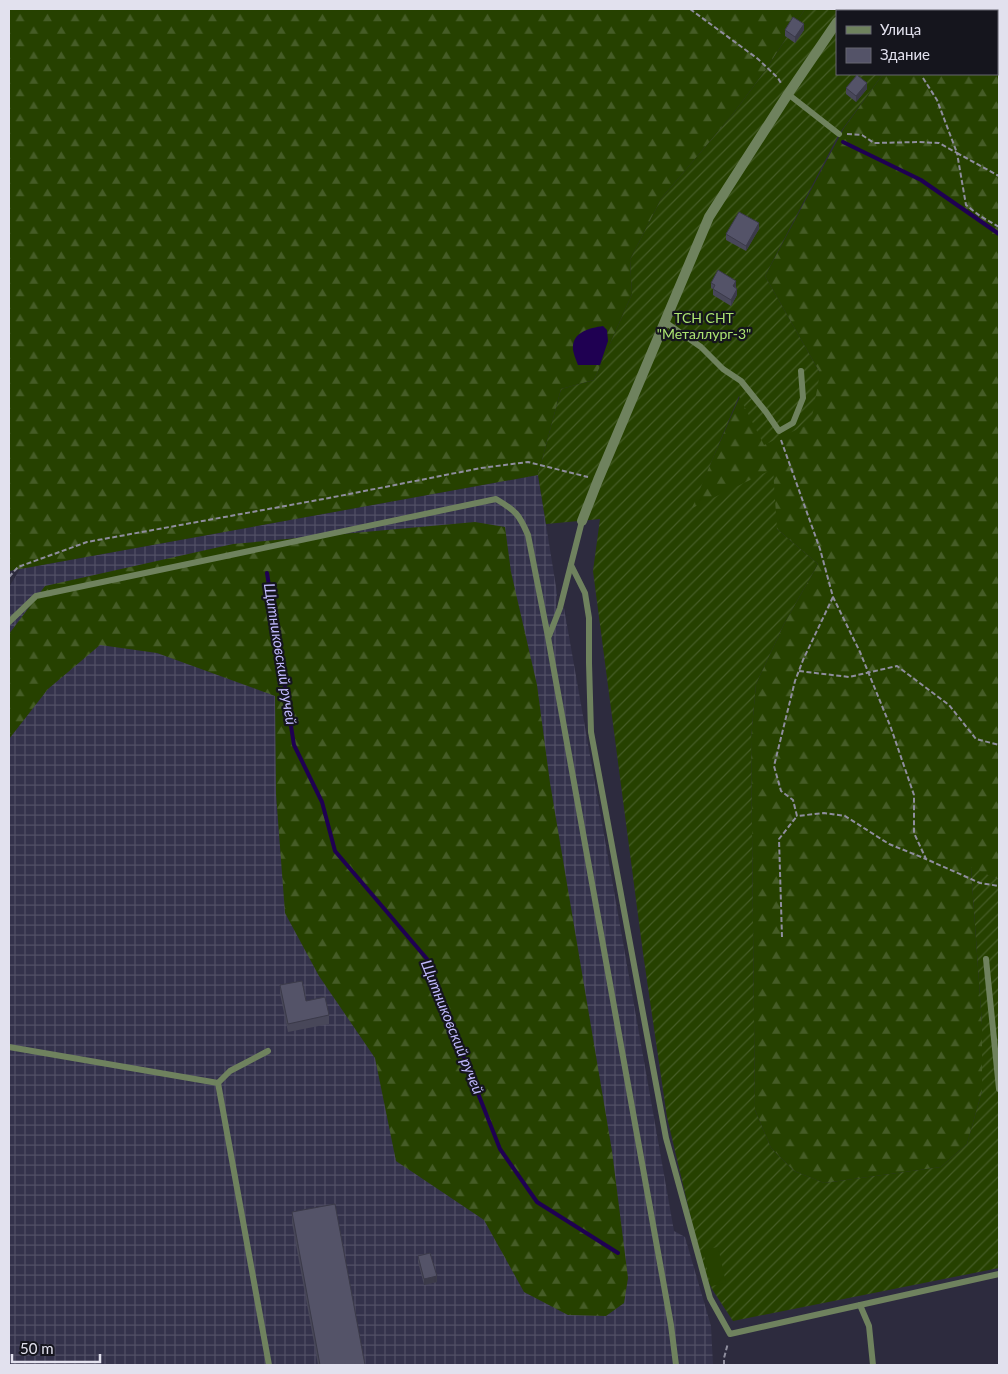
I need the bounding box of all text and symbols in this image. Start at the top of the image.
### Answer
legend [836,10,998,75]
text: Улица [880,20,921,38]
text: Здание [880,45,930,63]
park label: ТСН СНТ "Металлург-3" [657,309,751,342]
water label: Щитниковский ручей [261,582,301,726]
water label: Щитниковский ручей [418,957,488,1097]
scale bar [12,1332,100,1364]
text: 50 m [20,1339,54,1357]

